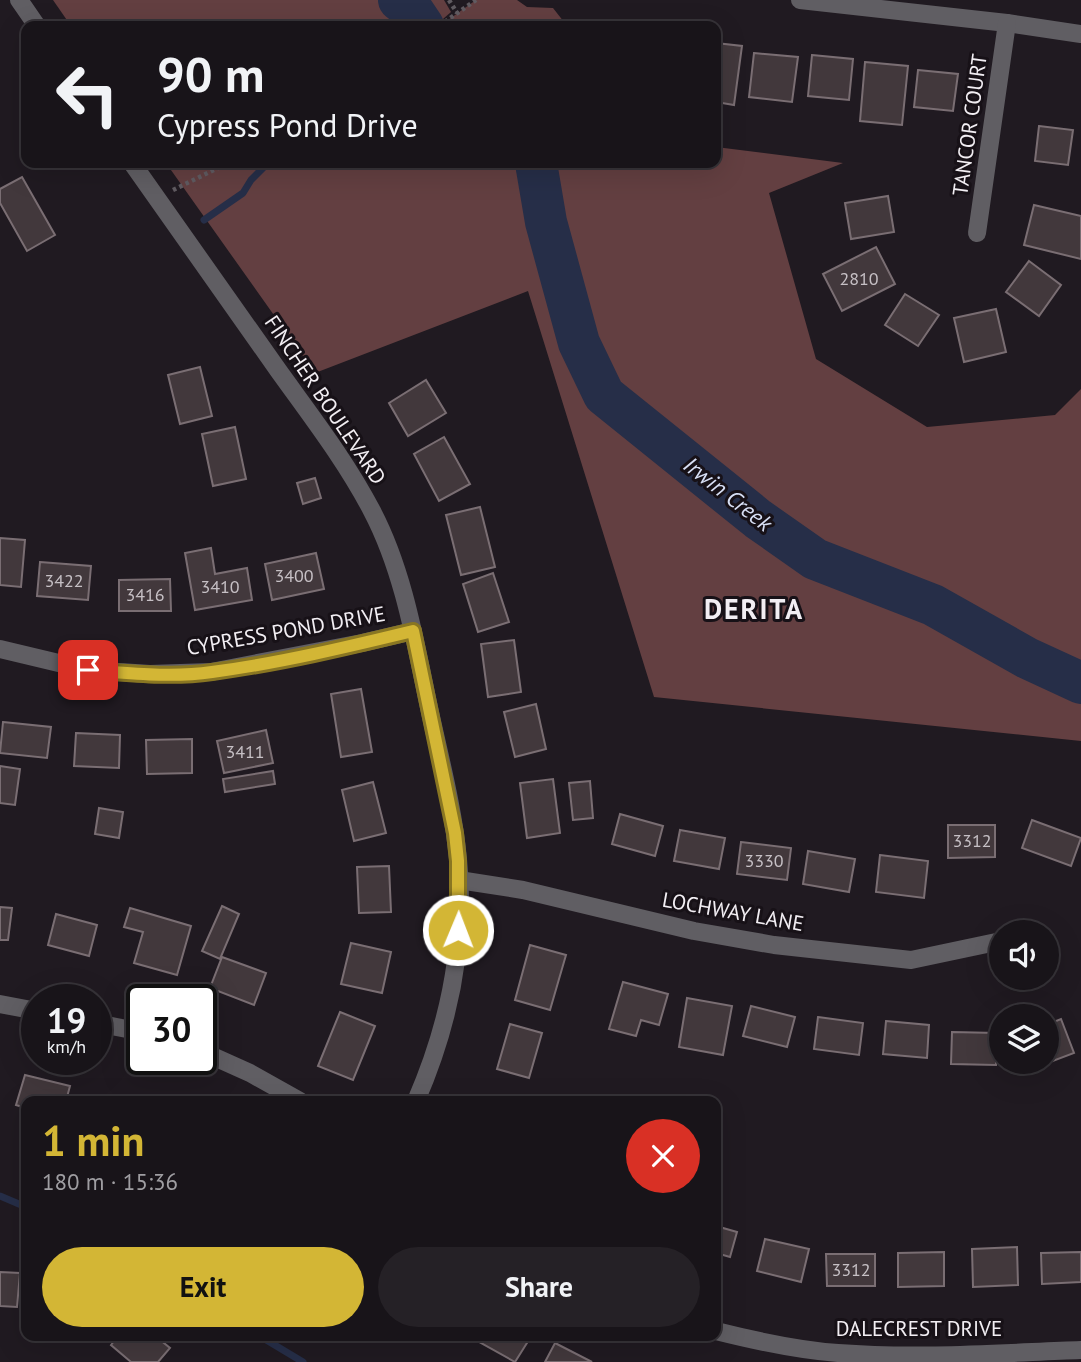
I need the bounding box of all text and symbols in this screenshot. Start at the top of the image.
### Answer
text: 90 m [157,42,264,106]
icon: left [42,49,133,140]
street label: TANCOR COURT [946,52,993,198]
text: Cypress Pond Drive [157,104,418,146]
house number: 2810 [839,267,879,290]
street label: FINCHER BOULEVARD [259,310,392,490]
water label: Irwin Creek [678,450,780,538]
house number: 3400 [274,564,314,587]
house number: 3422 [44,569,84,592]
house number: 3410 [200,575,240,598]
house number: 3416 [125,583,165,606]
district label: DERITA [704,590,804,627]
street label: CYPRESS POND DRIVE [185,600,387,661]
pin [58,640,118,700]
icon: arrive [69,651,107,689]
house number: 3411 [225,740,265,763]
house number: 3312 [952,829,992,852]
house number: 3330 [744,849,784,872]
street label: LOCHWAY LANE [660,886,806,937]
position arrow [421,893,495,967]
map controls [989,920,1059,1074]
button: sound [989,920,1059,990]
speed limit sign: 30 [126,984,217,1075]
text: 19 [47,997,86,1043]
button: layers [989,1004,1059,1074]
text: km/h [47,1035,86,1058]
text: 1 min [42,1113,144,1168]
button: close [626,1119,700,1193]
text: 180 m · 15:36 [42,1167,178,1196]
button: Exit [42,1247,364,1327]
button: Share [378,1247,700,1327]
house number: 3312 [831,1258,871,1281]
street label: DALECREST DRIVE [836,1315,1002,1342]

